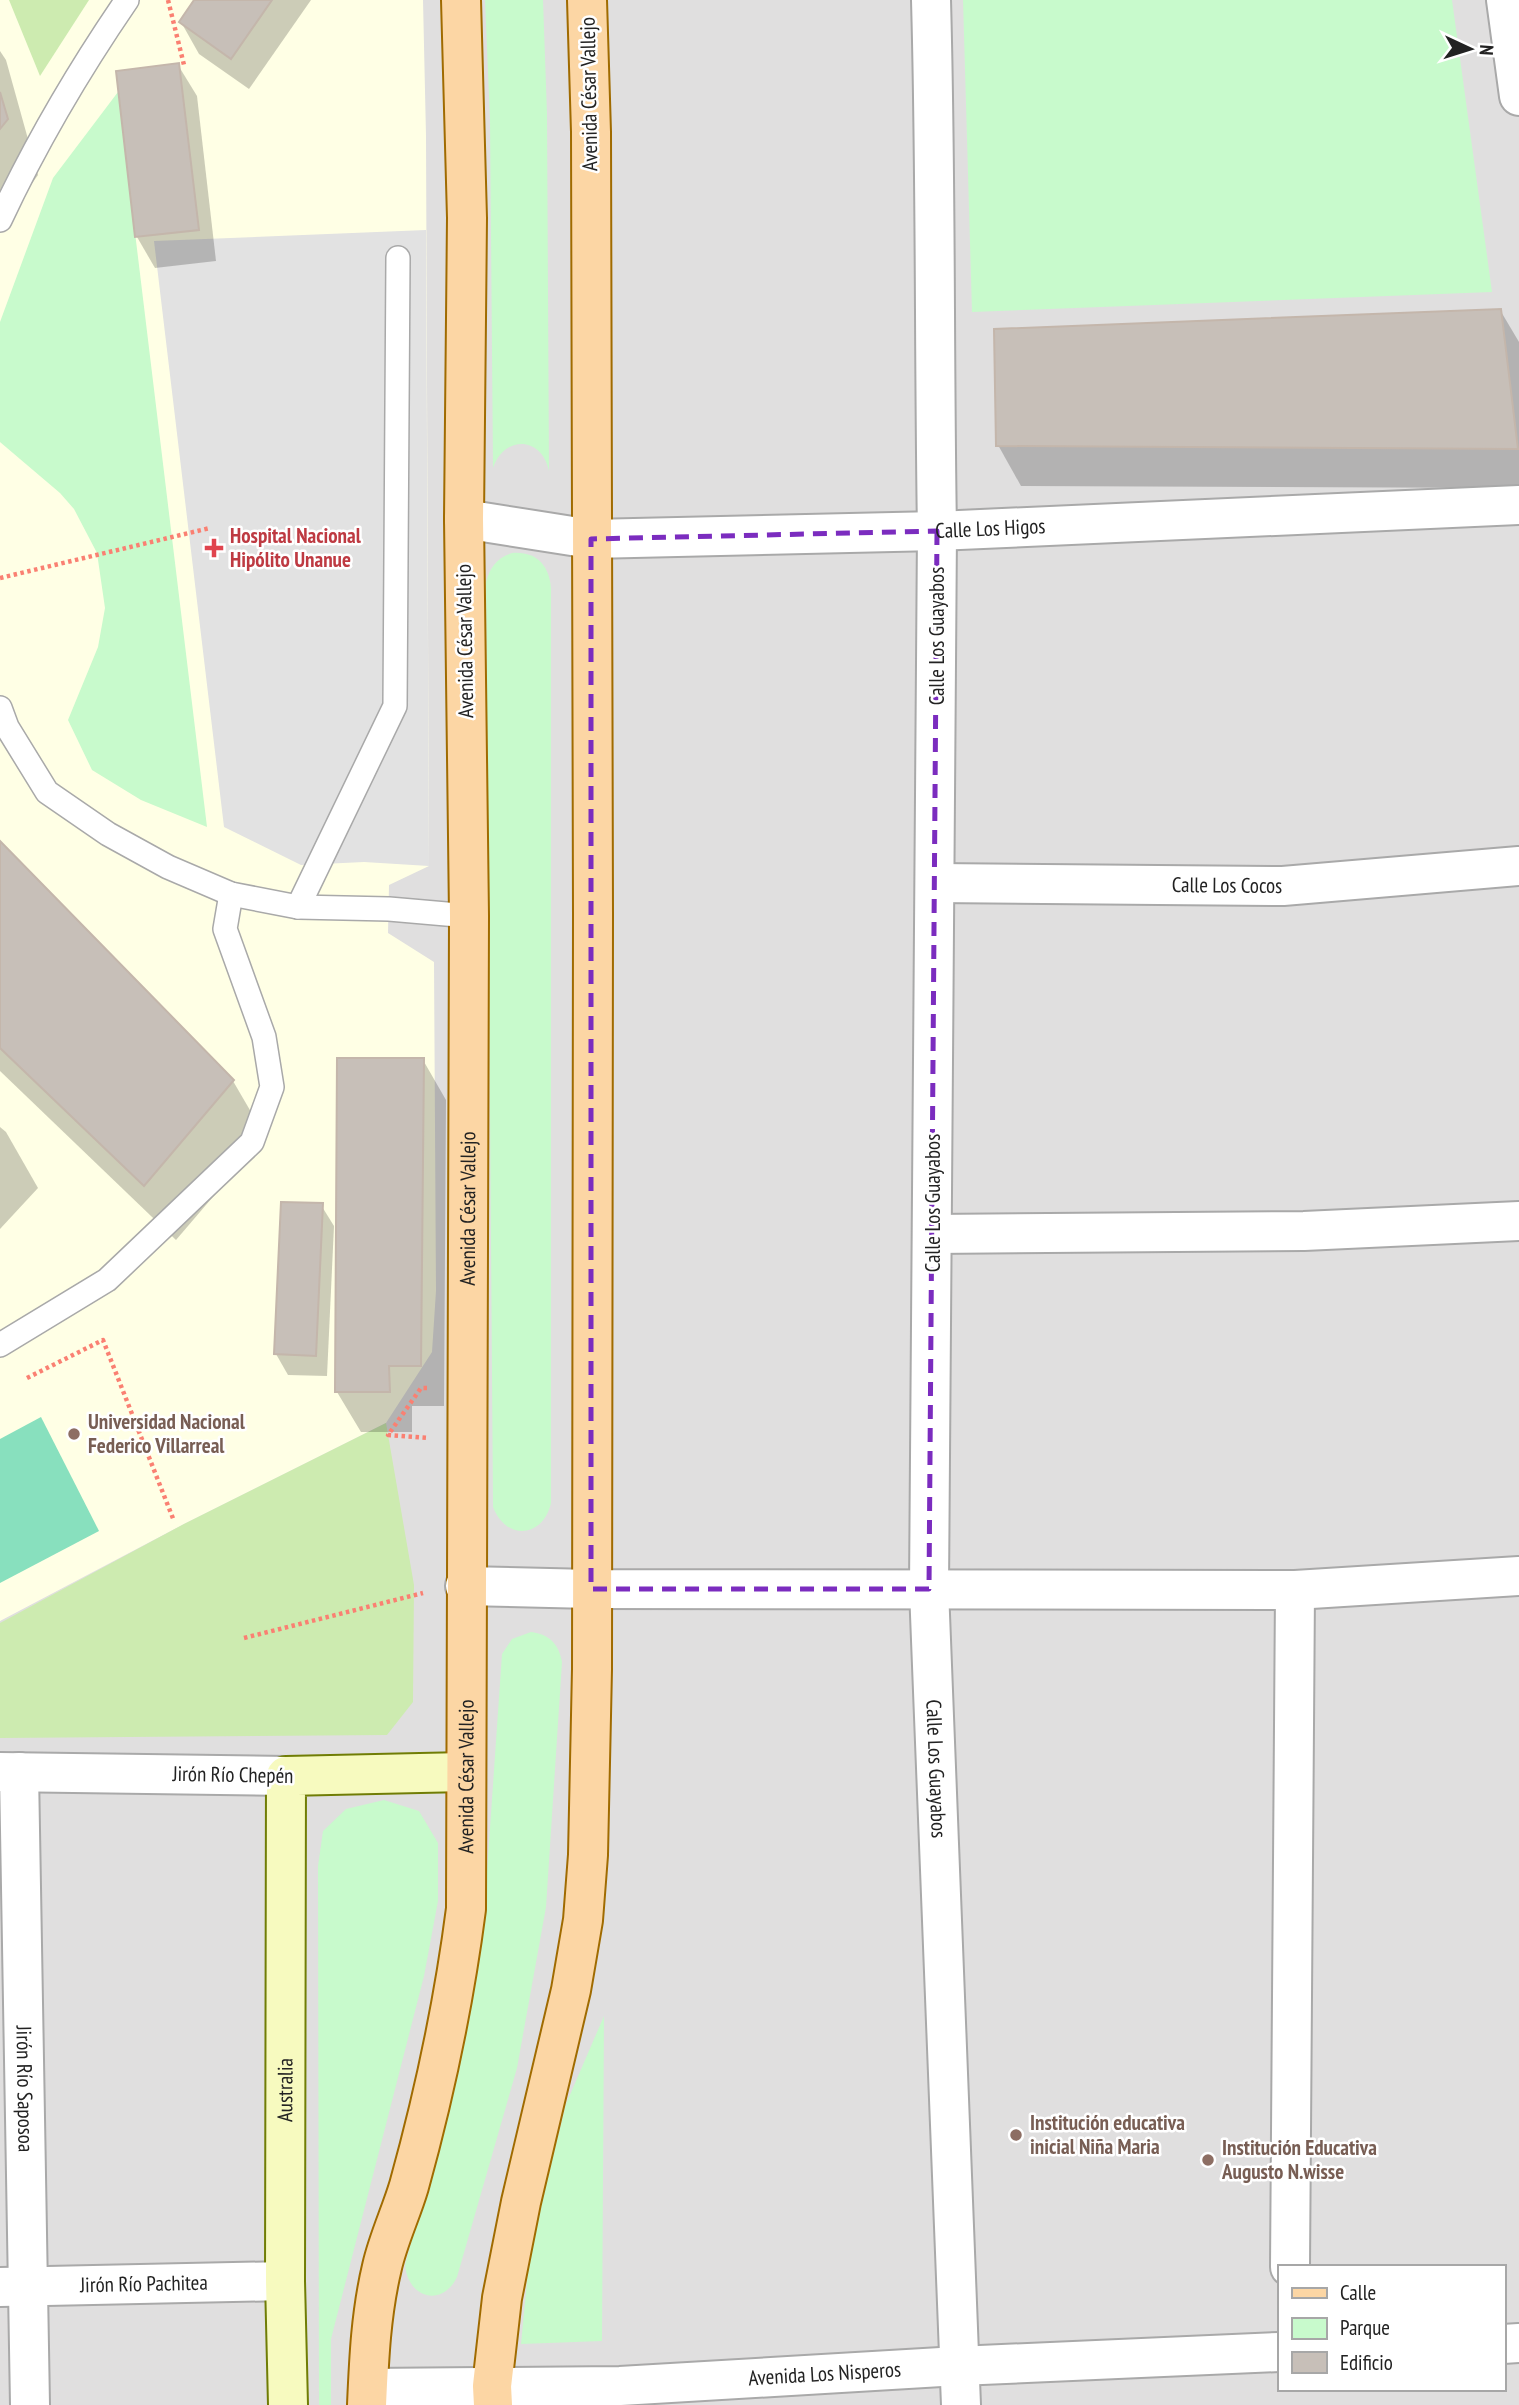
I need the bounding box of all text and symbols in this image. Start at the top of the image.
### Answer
north arrow [1435,14,1505,84]
street label: Avenida César Vallejo [574,17,603,171]
text: N [1475,44,1499,56]
street label: Calle Los Higos [935,512,1046,544]
place label: Hospital Nacional Hipólito Unanue [230,522,362,573]
marker: Hospital Nacional Hipólito Unanue [204,538,224,558]
street label: Avenida César Vallejo [450,564,479,718]
street label: Calle Los Guayabos [923,567,950,705]
street label: Calle Los Cocos [1172,871,1282,899]
street label: Avenida César Vallejo [454,1131,481,1286]
street label: Calle Los Guayabos [919,1134,946,1272]
place label: Universidad Nacional Federico Villarreal [88,1408,246,1459]
marker: Universidad Nacional Federico Villarreal [66,1426,82,1442]
street label: Avenida César Vallejo [452,1699,480,1854]
street label: Calle Los Guayabos [920,1699,953,1839]
street label: Jirón Río Chepén [171,1760,294,1789]
street label: Jirón Río Saposoa [10,2024,40,2152]
street label: Australia [271,2058,298,2122]
place label: Institución educativa inicial Niña Maria [1030,2109,1185,2160]
marker: Institución educativa inicial Niña Maria [1008,2127,1024,2143]
place label: Institución Educativa Augusto N.wisse [1221,2134,1377,2185]
marker: Institución Educativa Augusto N.wisse [1200,2152,1216,2168]
legend [1278,2265,1505,2391]
street label: Jirón Río Pachitea [79,2269,208,2298]
text: Calle [1340,2279,1376,2306]
text: Parque [1340,2314,1390,2341]
text: Edificio [1340,2349,1393,2376]
street label: Avenida Los Nisperos [747,2355,902,2391]

